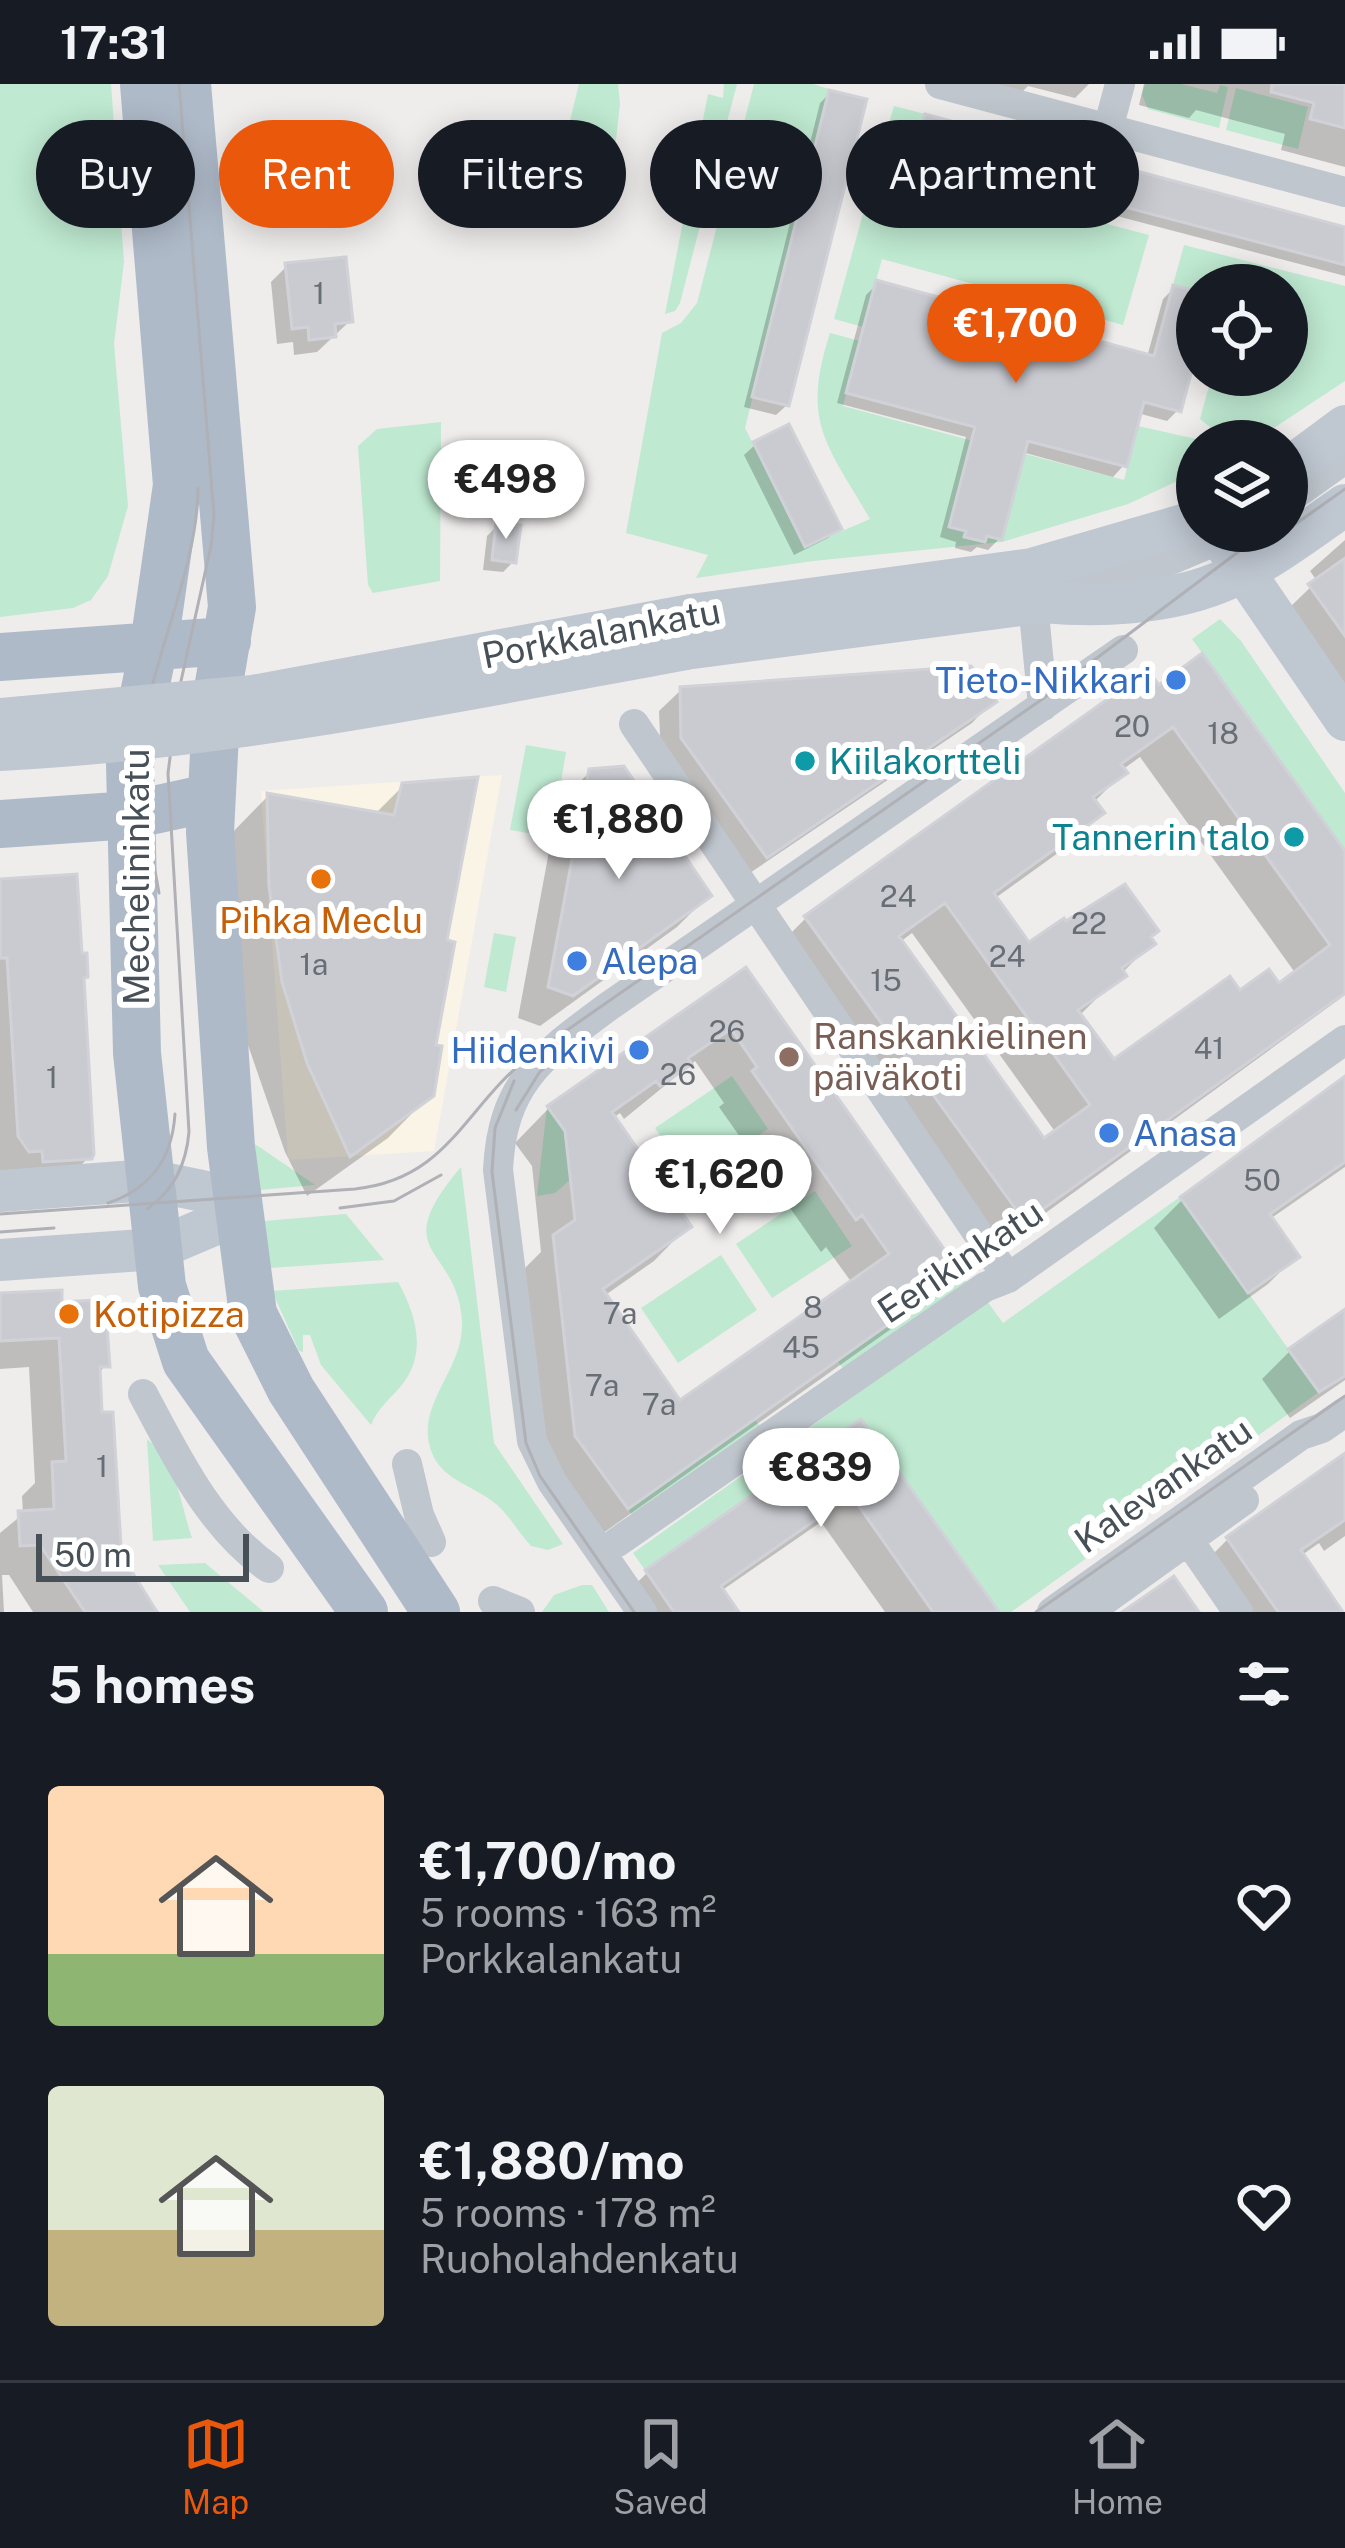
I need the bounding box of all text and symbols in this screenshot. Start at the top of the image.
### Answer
text: 17:31 [60,16,169,69]
chip: Buy [36,120,195,228]
chip: Rent [219,120,394,228]
chip: Filters [418,120,626,228]
chip: New [650,120,822,228]
chip: Apartment [846,120,1139,228]
map controls [1176,264,1308,552]
button: locate [1176,264,1308,396]
house number: 1 [313,275,325,311]
pin: €1,700 [918,284,1114,386]
text: €1,700 [954,300,1078,346]
button: layers [1176,420,1308,552]
pin: €498 [435,440,577,542]
text: €498 [455,456,557,502]
street label: Porkkalankatu [478,589,724,677]
place label: Tieto-Nikkari [935,659,1152,701]
marker: Tieto-Nikkari [1163,667,1189,693]
house number: 20 [1114,708,1150,744]
house number: 18 [1207,715,1239,751]
place label: Kiilakortteli [829,740,1022,782]
marker: Kiilakortteli [792,748,818,774]
street label: Mechelininkatu [115,749,157,1005]
pin: €1,880 [521,780,717,882]
text: €1,880 [554,796,684,842]
place label: Tannerin talo [1052,816,1270,858]
marker: Tannerin talo [1281,824,1307,850]
marker: Pihka Meclu [308,866,334,892]
house number: 24 [880,878,916,914]
place label: Pihka Meclu [219,899,423,941]
house number: 22 [1071,905,1107,941]
house number: 24 [989,938,1025,974]
place label: Alepa [601,940,698,982]
house number: 1a [300,946,328,982]
marker: Alepa [564,948,590,974]
house number: 15 [870,962,902,998]
house number: 26 [709,1013,745,1049]
place label: Ranskankielinen päiväkoti [813,1015,1087,1098]
place label: Hiidenkivi [451,1029,615,1071]
house number: 41 [1193,1030,1225,1066]
marker: Hiidenkivi [626,1037,652,1063]
marker: Ranskankielinen päiväkoti [776,1044,802,1070]
house number: 26 [660,1056,696,1092]
house number: 1 [46,1059,58,1095]
place label: Anasa [1133,1112,1237,1154]
marker: Anasa [1096,1120,1122,1146]
pin: €1,620 [622,1135,818,1237]
text: €1,620 [656,1151,784,1197]
house number: 50 [1243,1162,1281,1198]
street label: Eerikinkatu [870,1191,1050,1331]
house number: 8 [803,1289,823,1325]
place label: Kotipizza [93,1293,245,1335]
house number: 7a [603,1295,637,1331]
marker: Kotipizza [56,1301,82,1327]
house number: 45 [782,1329,820,1365]
house number: 7a [585,1367,619,1403]
house number: 7a [642,1386,676,1422]
street label: Kalevankatu [1067,1409,1259,1561]
pin: €839 [750,1428,892,1530]
text: €839 [770,1444,872,1490]
house number: 1 [96,1448,108,1484]
scale bar [36,1528,249,1581]
text: 50 m [54,1536,132,1574]
icon: filters [1231,1651,1297,1717]
text: 5 homes [48,1655,255,1714]
text: €1,700/mo [420,1831,677,1890]
icon: home [144,1834,288,1978]
icon: heart [1231,1873,1297,1939]
text: 5 rooms · 163 m² [420,1890,716,1936]
text: Porkkalankatu [420,1936,682,1982]
text: €1,880/mo [420,2131,685,2190]
icon: home [144,2134,288,2278]
icon: heart [1231,2173,1297,2239]
text: 5 rooms · 178 m² [420,2190,716,2236]
text: Ruoholahdenkatu [420,2236,739,2282]
tab: Map [182,2411,249,2521]
tab: Saved [613,2411,708,2521]
tab: Home [1072,2411,1163,2521]

